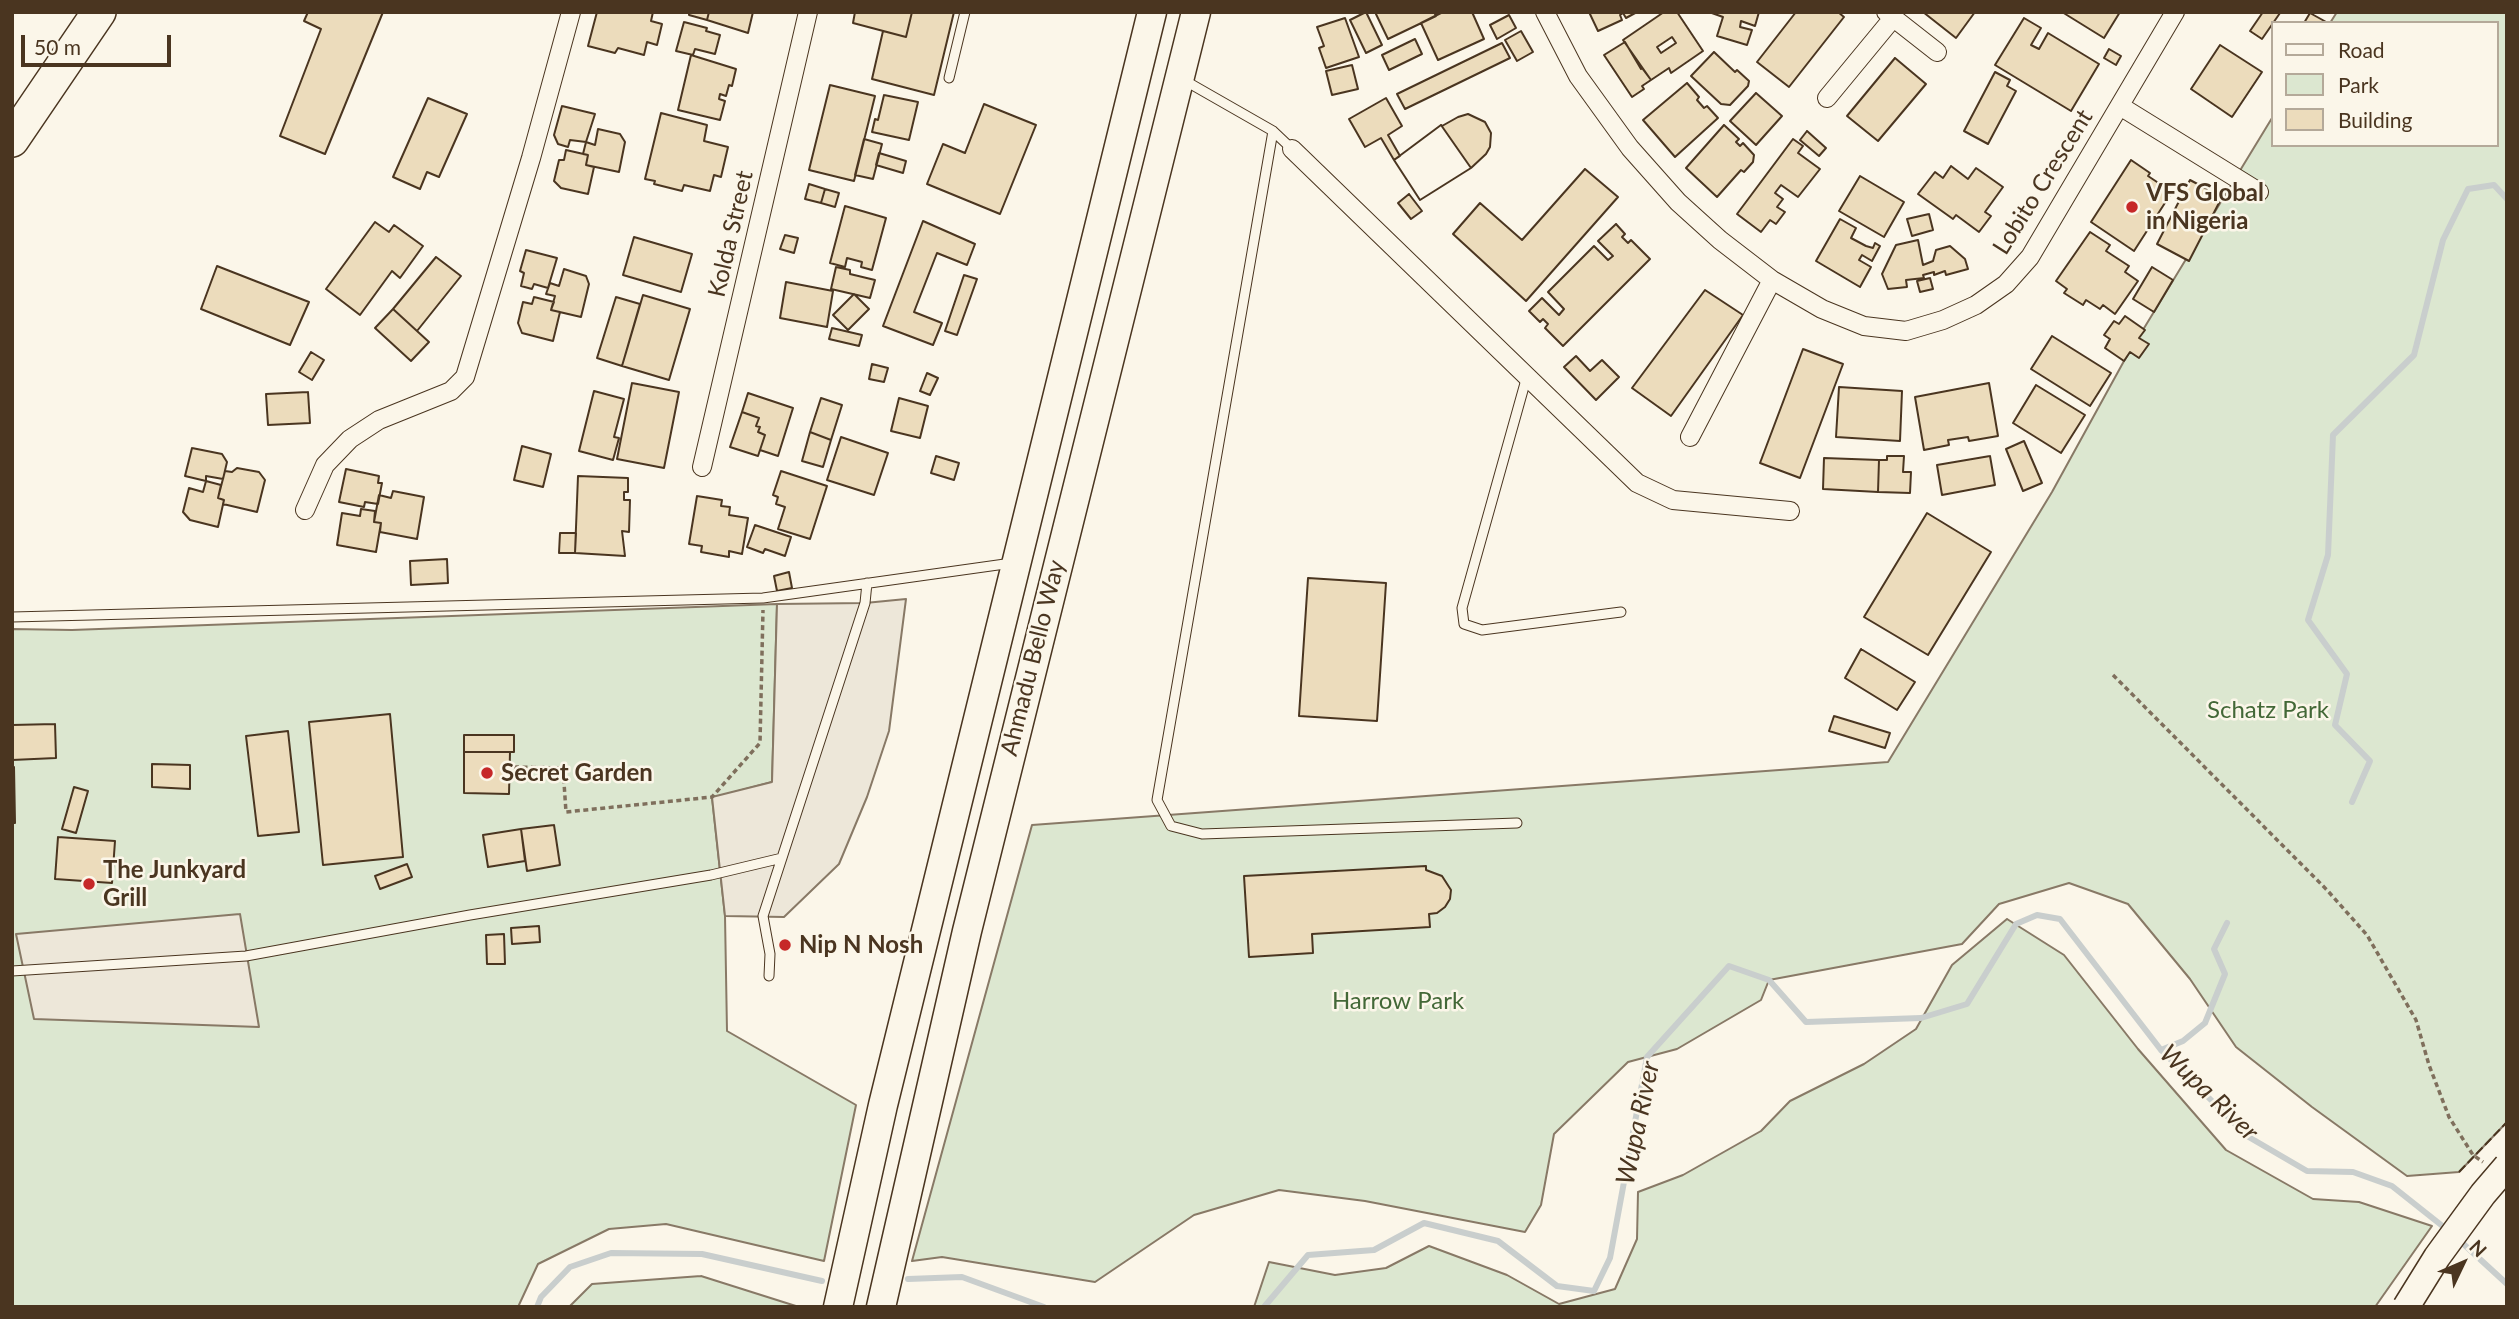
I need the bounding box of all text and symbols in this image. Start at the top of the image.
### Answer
scale bar [24,21,175,65]
legend [2270,21,2498,147]
text: 50 m [34,34,81,59]
text: Road [2338,37,2385,62]
text: Park [2338,72,2379,97]
street label: Lobito Crescent [1987,104,2099,260]
text: Building [2338,107,2413,132]
street label: Kolda Street [702,168,760,300]
place label: VFS Global in Nigeria [2146,179,2264,235]
marker: VFS Global in Nigeria [2124,199,2140,215]
street label: Ahmadu Bello Way [995,557,1071,759]
park label: Schatz Park [2207,696,2329,724]
place label: Secret Garden [501,759,653,787]
marker: Secret Garden [479,765,495,781]
place label: The Junkyard Grill [103,856,246,912]
marker: The Junkyard Grill [81,876,97,892]
place label: Nip N Nosh [799,931,923,959]
marker: Nip N Nosh [777,937,793,953]
park label: Harrow Park [1332,987,1464,1015]
water label: Wupa River [2153,1038,2265,1148]
water label: Wupa River [1610,1058,1666,1188]
north arrow [2428,1228,2498,1298]
text: N [2465,1235,2492,1261]

